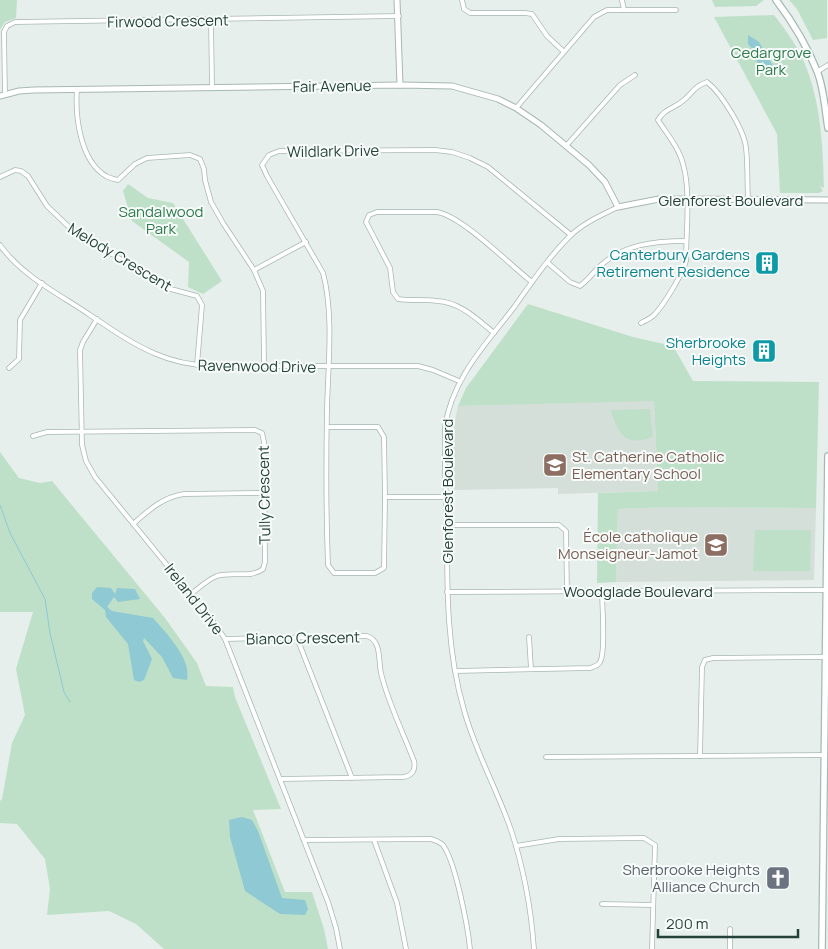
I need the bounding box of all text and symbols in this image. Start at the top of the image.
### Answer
street label: Firwood Crescent [107,9,229,33]
park label: Cedargrove Park [731,42,812,80]
street label: Fair Avenue [292,75,372,97]
street label: Wildlark Drive [287,140,380,162]
street label: Glenforest Boulevard [659,190,803,211]
park label: Sandalwood Park [118,201,204,239]
street label: Melody Crescent [64,218,176,296]
place label: Canterbury Gardens Retirement Residence [597,244,750,282]
building icon: Canterbury Gardens Retirement Residence [754,250,780,276]
place label: Sherbrooke Heights [666,332,746,370]
building icon: Sherbrooke Heights [751,338,777,364]
street label: Ravenwood Drive [198,354,316,378]
street label: Glenforest Boulevard [437,419,458,563]
street label: Tully Crescent [253,445,275,545]
place label: St. Catherine Catholic Elementary School [572,446,725,484]
school or university icon: St. Catherine Catholic Elementary School [542,452,568,478]
place label: École catholique Monseigneur-Jamot [558,526,698,564]
school or university icon: École catholique Monseigneur-Jamot [703,532,729,558]
street label: Ireland Drive [160,559,229,639]
street label: Woodglade Boulevard [563,581,713,602]
street label: Bianco Crescent [246,627,360,649]
place label: Sherbrooke Heights Alliance Church [623,859,760,897]
church icon: Sherbrooke Heights Alliance Church [765,865,791,891]
scale bar [658,906,798,938]
text: 200 m [666,913,709,934]

